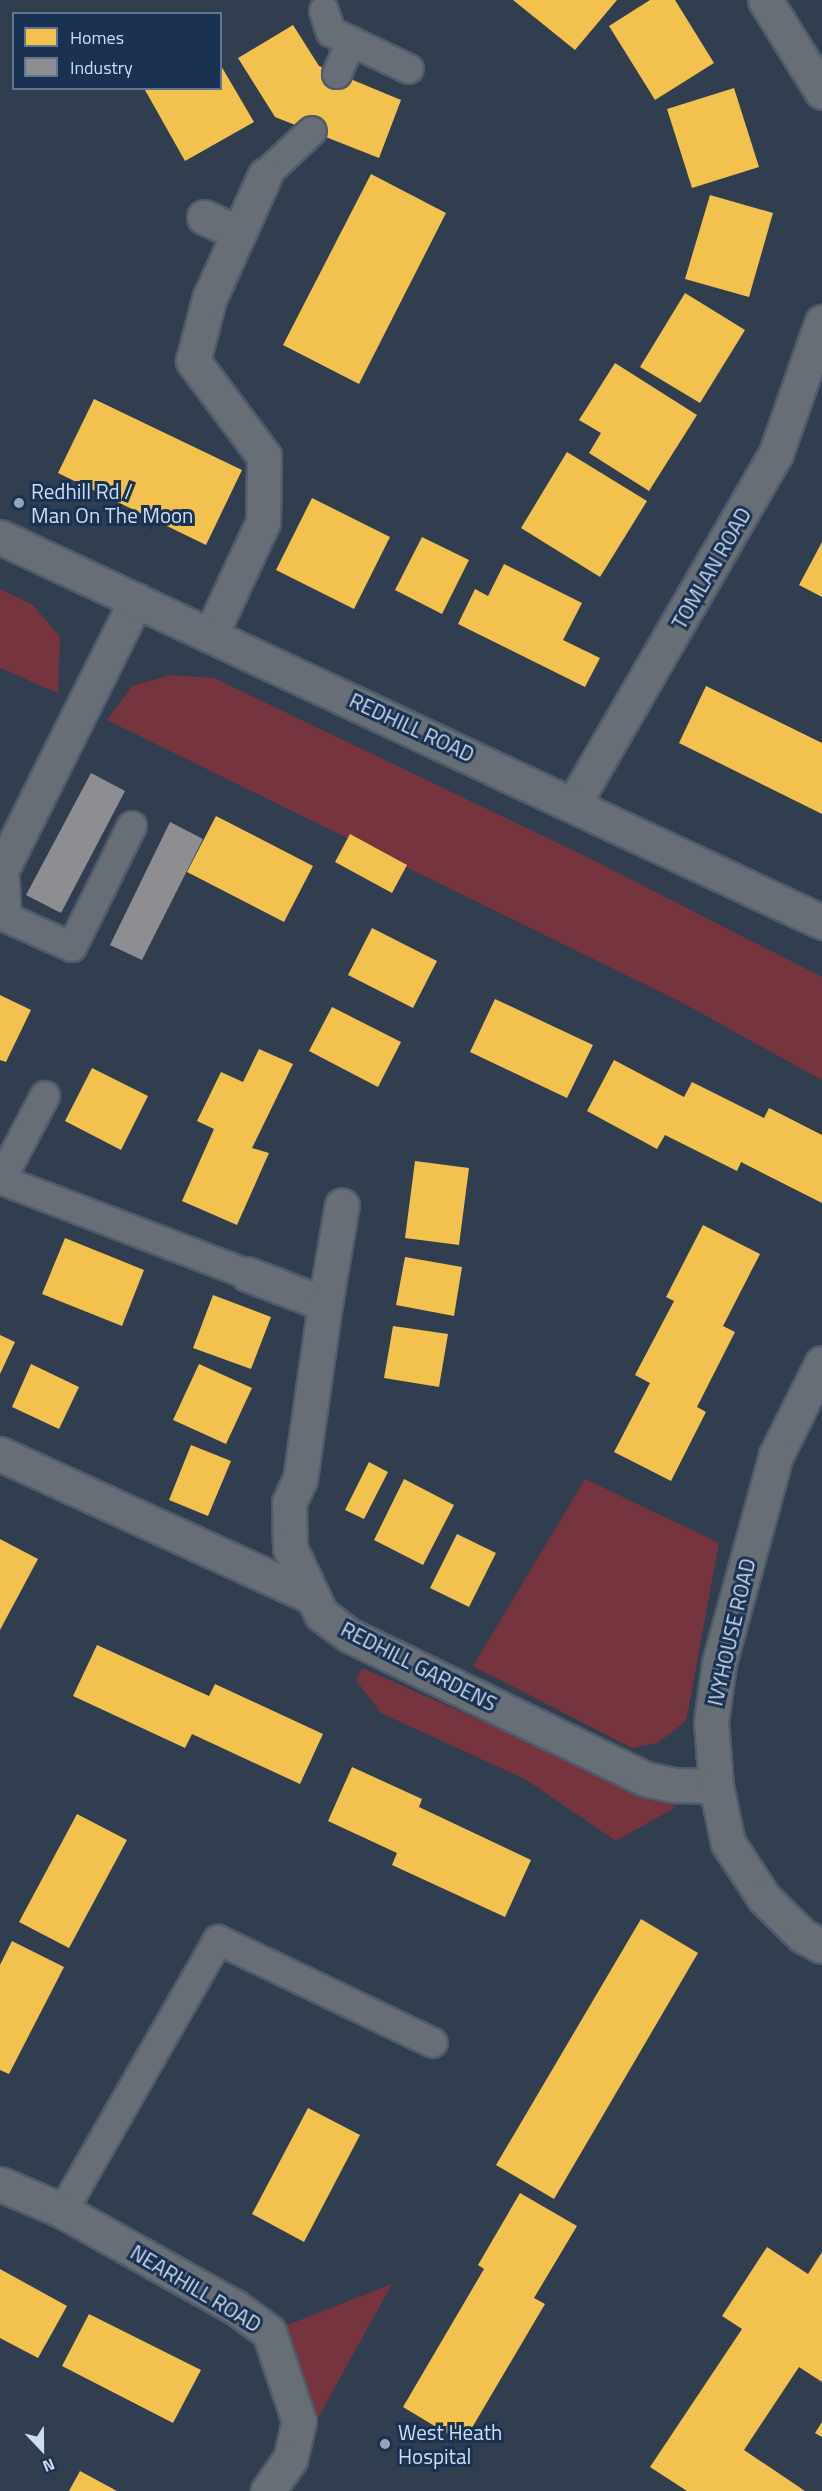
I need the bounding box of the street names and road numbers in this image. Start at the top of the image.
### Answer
street label: TOMLAN ROAD [666,503,756,633]
street label: REDHILL ROAD [346,687,478,767]
street label: IVYHOUSE ROAD [702,1556,760,1708]
street label: REDHILL GARDENS [337,1616,501,1716]
street label: NEARHILL ROAD [126,2239,266,2337]

